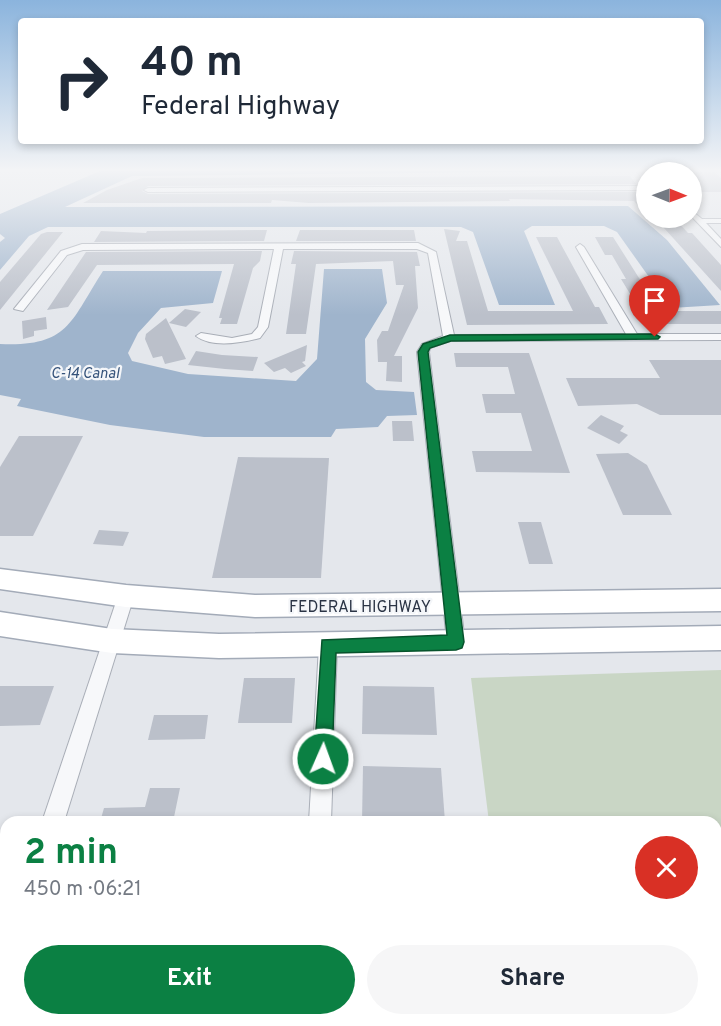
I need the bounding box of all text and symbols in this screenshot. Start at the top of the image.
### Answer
text: 40 m [141,38,243,91]
icon: right [42,42,120,120]
text: Federal Highway [141,90,340,124]
north arrow [636,162,702,228]
map controls [636,162,702,228]
pin [629,275,680,337]
icon: arrive [638,284,671,317]
water label: C-14 Canal [51,365,120,384]
street label: FEDERAL HIGHWAY [289,598,431,618]
position arrow [291,727,355,791]
text: 2 min [24,831,118,877]
button: close [635,836,698,899]
text: 450 m · 06:21 [24,877,142,903]
button: Exit [24,945,355,1014]
button: Share [367,945,698,1014]

